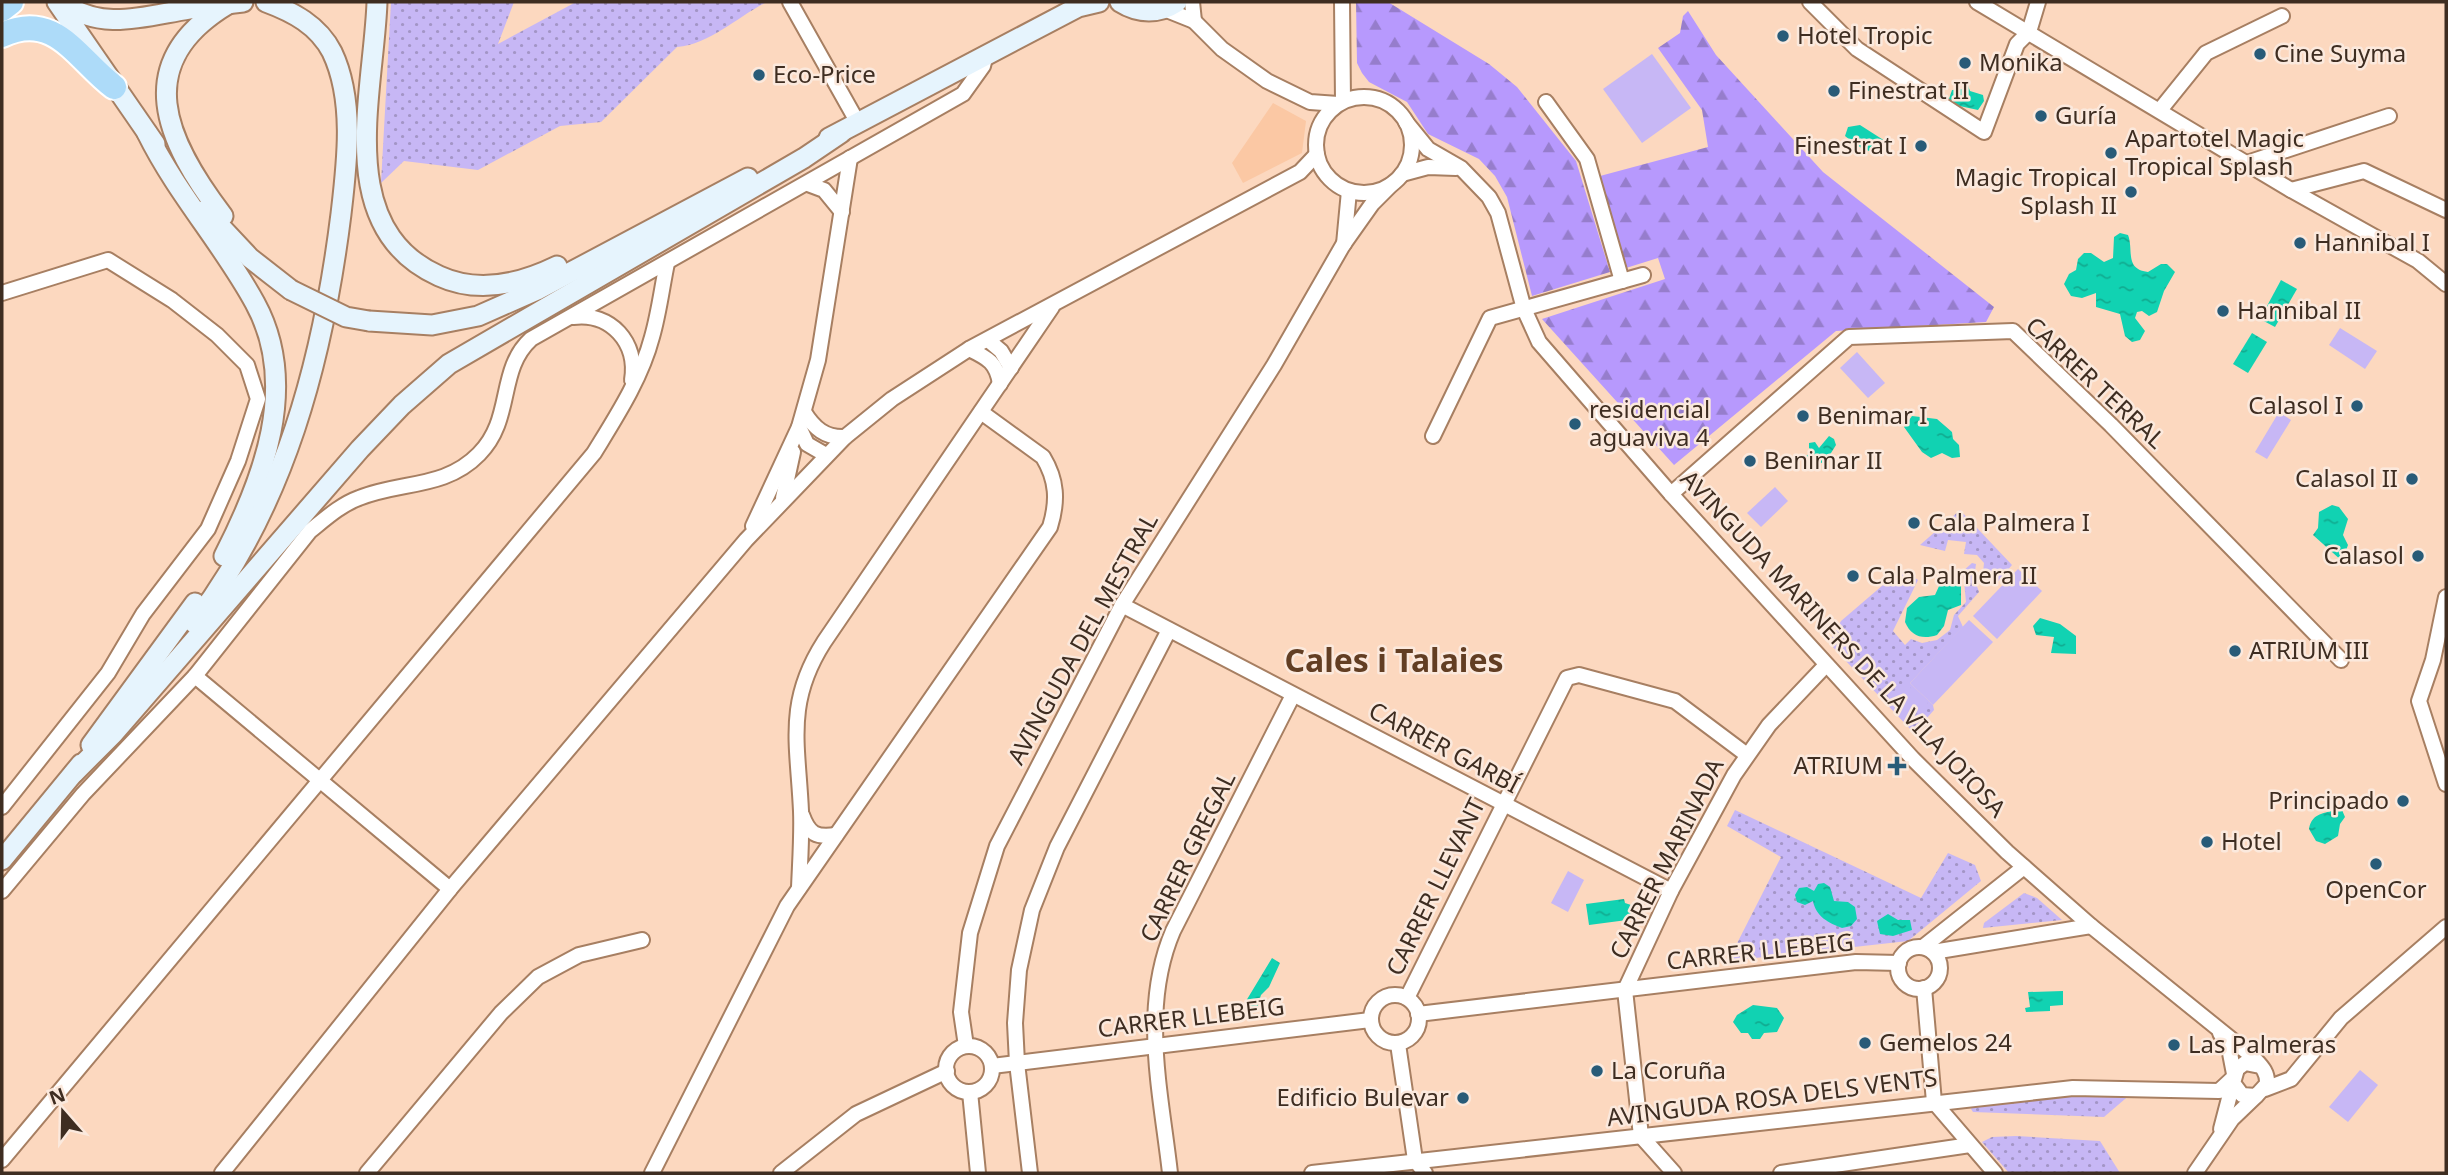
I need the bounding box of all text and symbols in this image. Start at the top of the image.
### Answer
place label: Hotel Tropic [1797,18,1933,51]
marker: Hotel Tropic [1775,28,1791,44]
place label: Cine Suyma [2274,36,2406,69]
place label: Monika [1979,45,2063,78]
marker: Cine Suyma [2252,46,2268,62]
marker: Monika [1957,55,1973,71]
place label: Eco-Price [773,57,876,90]
marker: Eco-Price [751,67,767,83]
place label: Finestrat II [1848,73,1969,106]
marker: Finestrat II [1826,83,1842,99]
place label: Guría [2055,98,2117,131]
marker: Guría [2033,108,2049,124]
place label: Apartotel Magic Tropical Splash [2125,121,2304,182]
place label: Finestrat I [1794,128,1907,161]
marker: Finestrat I [1913,138,1929,154]
marker: Apartotel Magic Tropical Splash [2103,145,2119,161]
place label: Magic Tropical Splash II [1955,160,2117,221]
marker: Magic Tropical Splash II [2123,184,2139,200]
place label: Hannibal I [2314,225,2430,258]
marker: Hannibal I [2292,235,2308,251]
place label: Hannibal II [2237,293,2361,326]
marker: Hannibal II [2215,303,2231,319]
street label: CARRER TERRAL [2019,309,2173,455]
place label: Calasol I [2248,388,2343,421]
place label: residencial aguaviva 4 [1589,392,1710,453]
place label: Benimar I [1817,398,1927,431]
marker: Calasol I [2349,398,2365,414]
marker: Benimar I [1795,408,1811,424]
marker: residencial aguaviva 4 [1567,416,1583,432]
place label: Benimar II [1764,443,1883,476]
marker: Benimar II [1742,453,1758,469]
place label: Calasol II [2295,461,2398,494]
street label: AVINGUDA MARINERS DE LA VILA JOIOSA [1674,462,2015,824]
marker: Calasol II [2404,471,2420,487]
place label: Cala Palmera I [1928,505,2090,538]
street label: AVINGUDA DEL MESTRAL [999,507,1165,770]
marker: Cala Palmera I [1906,515,1922,531]
place label: Calasol [2324,538,2404,571]
marker: Calasol [2410,548,2426,564]
place label: Cala Palmera II [1867,558,2037,591]
marker: Cala Palmera II [1845,568,1861,584]
place label: ATRIUM III [2249,633,2369,666]
district label: Cales i Talaies [1284,638,1504,681]
marker: ATRIUM III [2227,643,2243,659]
street label: CARRER GARBÍ [1364,693,1526,800]
place label: ATRIUM [1794,748,1883,781]
street label: CARRER MARINADA [1601,752,1731,964]
marker: ATRIUM [1889,758,1905,774]
street label: CARRER GREGAL [1131,766,1242,947]
place label: Principado [2268,783,2389,816]
street label: CARRER LLEVANT [1377,791,1492,981]
marker: Principado [2395,793,2411,809]
place label: Hotel [2221,824,2282,857]
marker: Hotel [2199,834,2215,850]
marker: OpenCor [2368,856,2384,872]
place label: OpenCor [2325,872,2427,905]
street label: CARRER LLEBEIG [1665,924,1855,977]
street label: CARRER LLEBEIG [1096,989,1286,1044]
place label: Gemelos 24 [1879,1025,2012,1058]
place label: Las Palmeras [2188,1027,2336,1060]
marker: Gemelos 24 [1857,1035,1873,1051]
marker: Las Palmeras [2166,1037,2182,1053]
place label: La Coruña [1611,1053,1726,1086]
street label: AVINGUDA ROSA DELS VENTS [1605,1060,1939,1133]
marker: La Coruña [1589,1063,1605,1079]
north arrow [28,1077,98,1147]
place label: Edificio Bulevar [1277,1080,1449,1113]
text: N [45,1081,69,1111]
marker: Edificio Bulevar [1455,1090,1471,1106]

